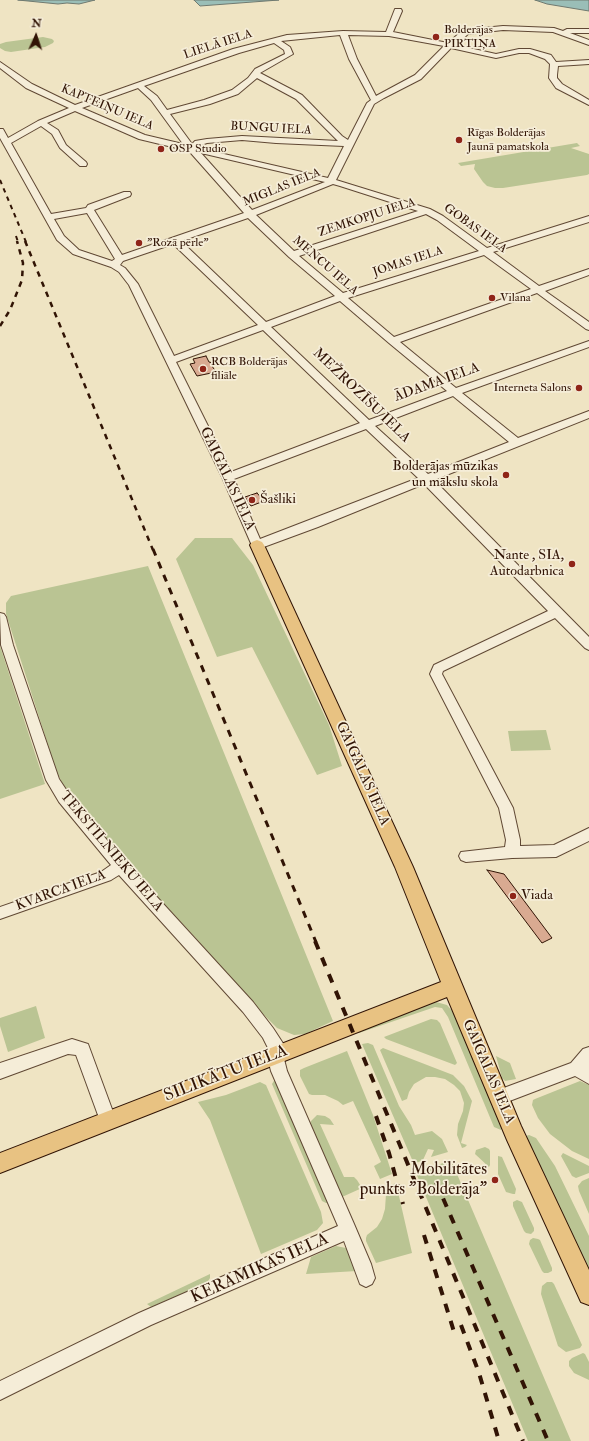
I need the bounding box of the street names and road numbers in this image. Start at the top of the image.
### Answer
street label: LIELĀ IELA [182,27,254,63]
street label: KAPTEIŅU IELA [59,82,155,134]
street label: BUNGU IELA [230,120,312,138]
street label: MIGLAS IELA [241,166,323,210]
street label: ZEMKOPJU IELA [317,195,417,241]
street label: GOBAS IELA [441,201,509,257]
street label: MENCU IELA [289,234,361,298]
street label: JOMAS IELA [371,244,445,280]
street label: MEŽROZĪŠU IELA [309,345,413,447]
street label: ĀDAMA IELA [392,360,482,406]
street label: GAIGALAS IELA [196,425,258,533]
street label: GAIGALAS IELA [332,719,392,829]
street label: TEKSTILNIEKU IELA [56,789,166,915]
street label: KVARCA IELA [14,867,108,915]
street label: GAIGALAS IELA [458,1017,518,1127]
street label: SILIKĀTU IELA [161,1041,291,1107]
street label: KERAMIKAS IELA [188,1229,332,1309]

